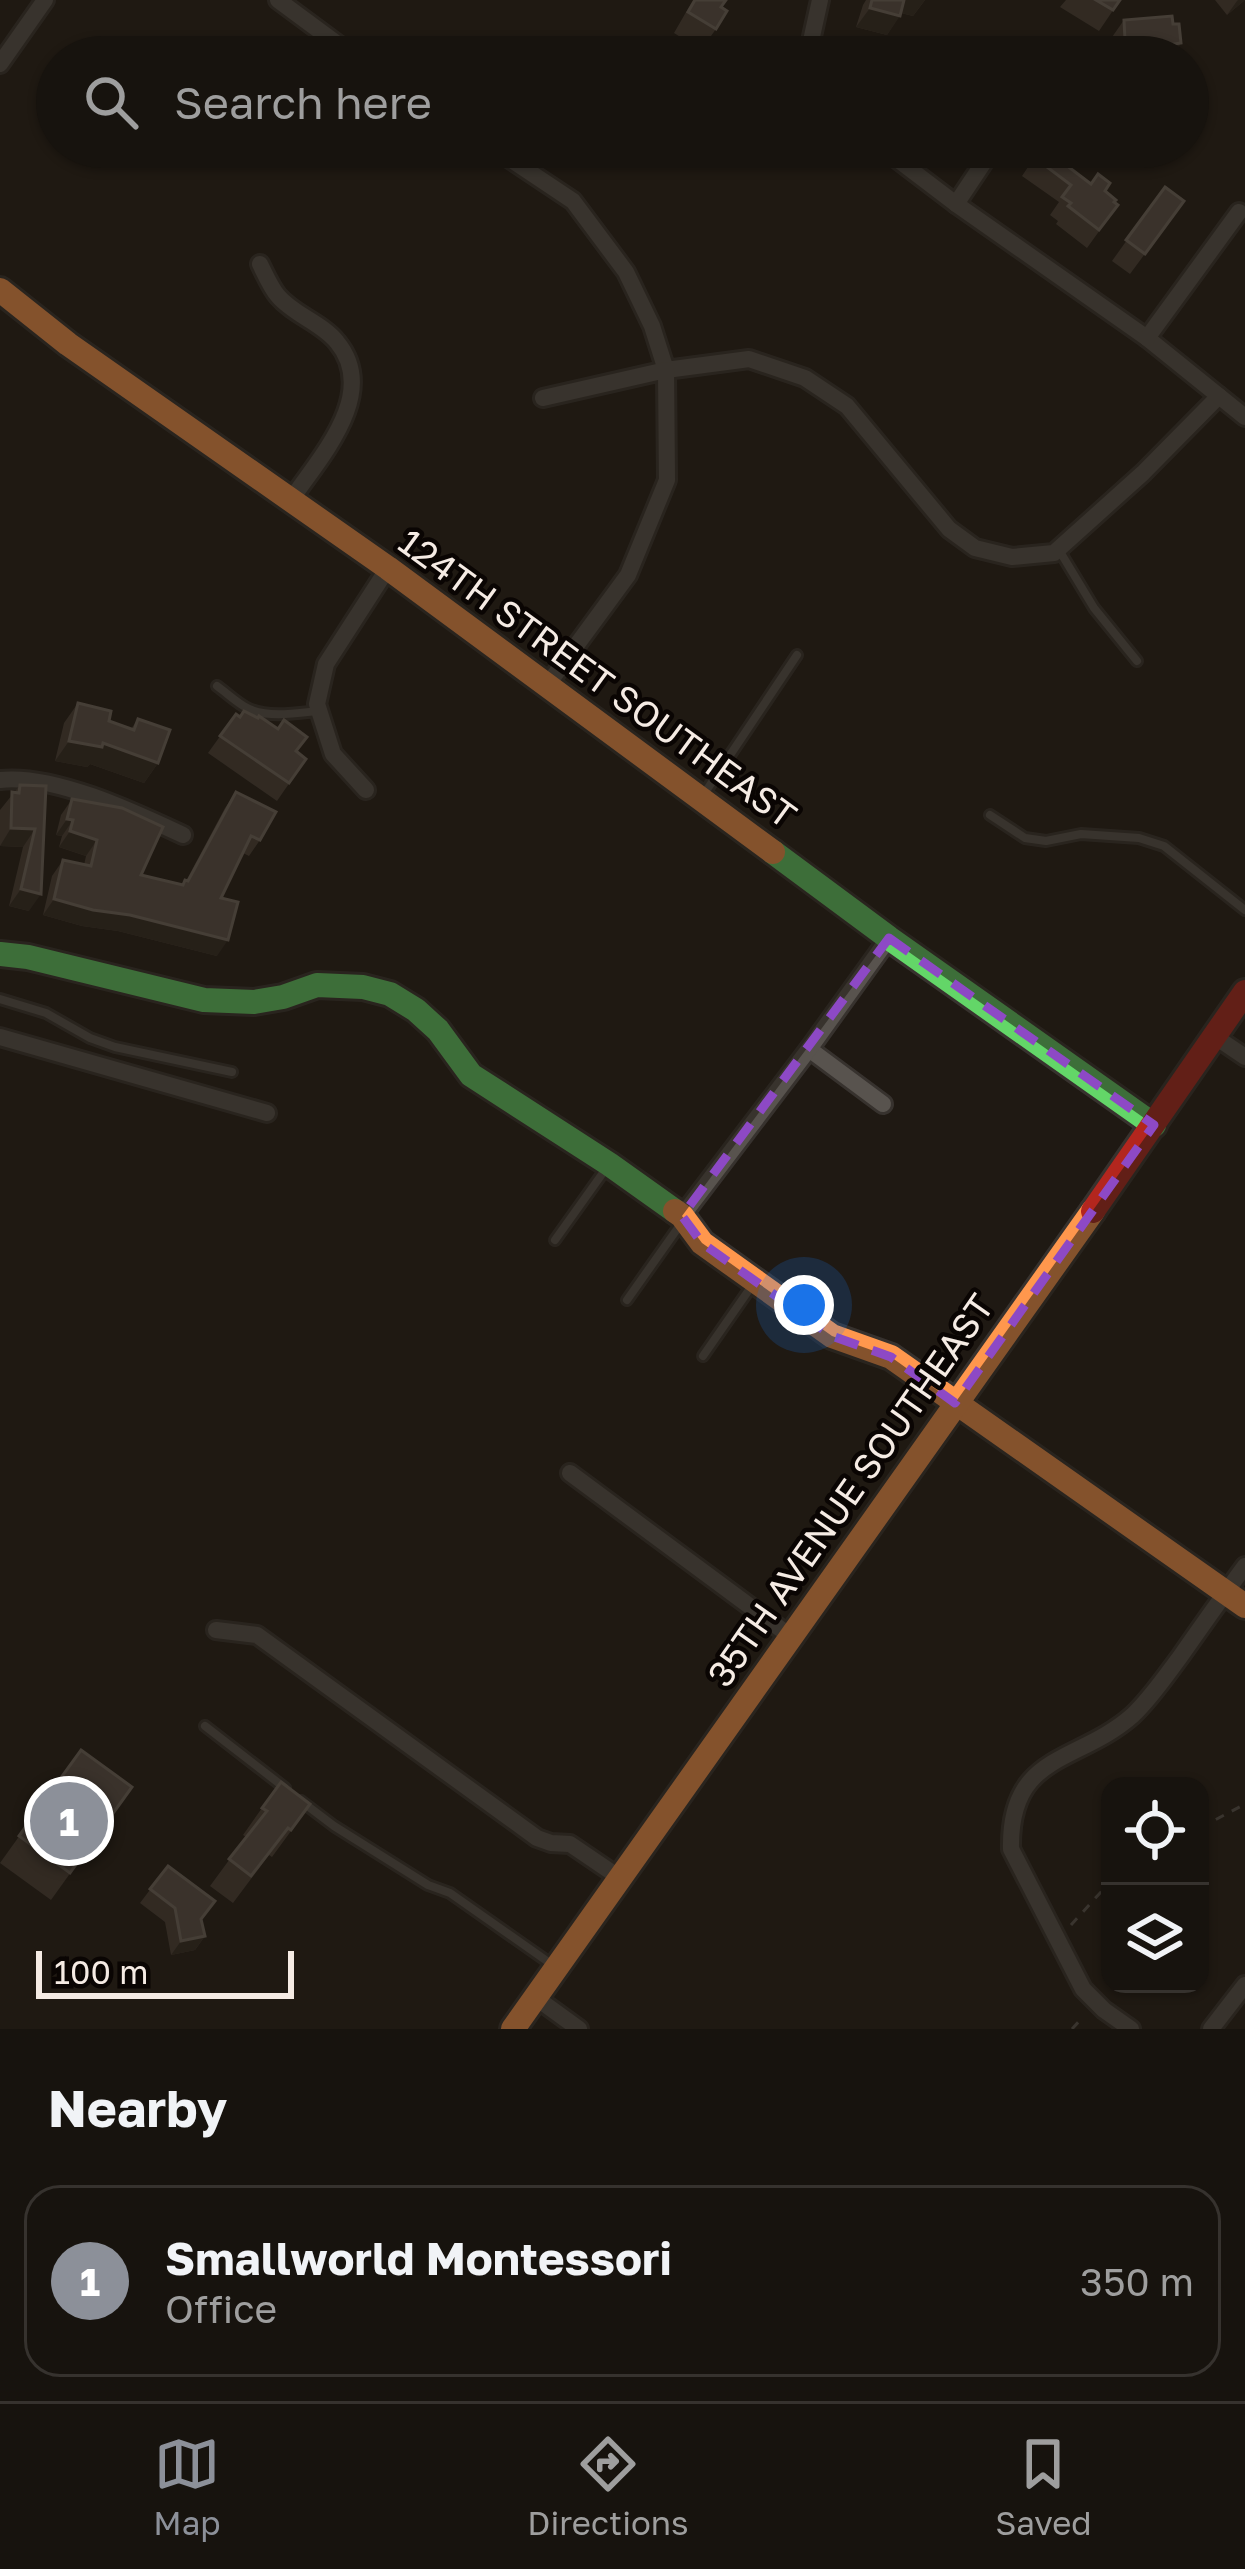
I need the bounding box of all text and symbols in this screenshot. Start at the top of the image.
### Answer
search box [36,36,1209,168]
icon: search [78,69,144,135]
text: Search here [174,75,432,129]
street label: 124TH STREET SOUTHEAST [391,519,805,837]
your location [774,1275,834,1335]
street label: 35TH AVENUE SOUTHEAST [698,1286,1002,1694]
pin: 1 [30,1776,108,1866]
map controls [1101,1777,1209,1993]
button: locate [1101,1777,1209,1885]
button: layers [1101,1885,1209,1993]
scale bar [36,1945,294,1998]
text: 100 m [54,1952,148,1991]
text: Nearby [48,2077,227,2138]
text: Smallworld Montessori [165,2231,672,2285]
text: 1 [80,2258,100,2305]
text: 350 m [1080,2258,1194,2305]
text: Office [165,2285,277,2332]
tab: Map [153,2431,221,2542]
tab: Directions [527,2431,689,2542]
tab: Saved [995,2431,1092,2542]

